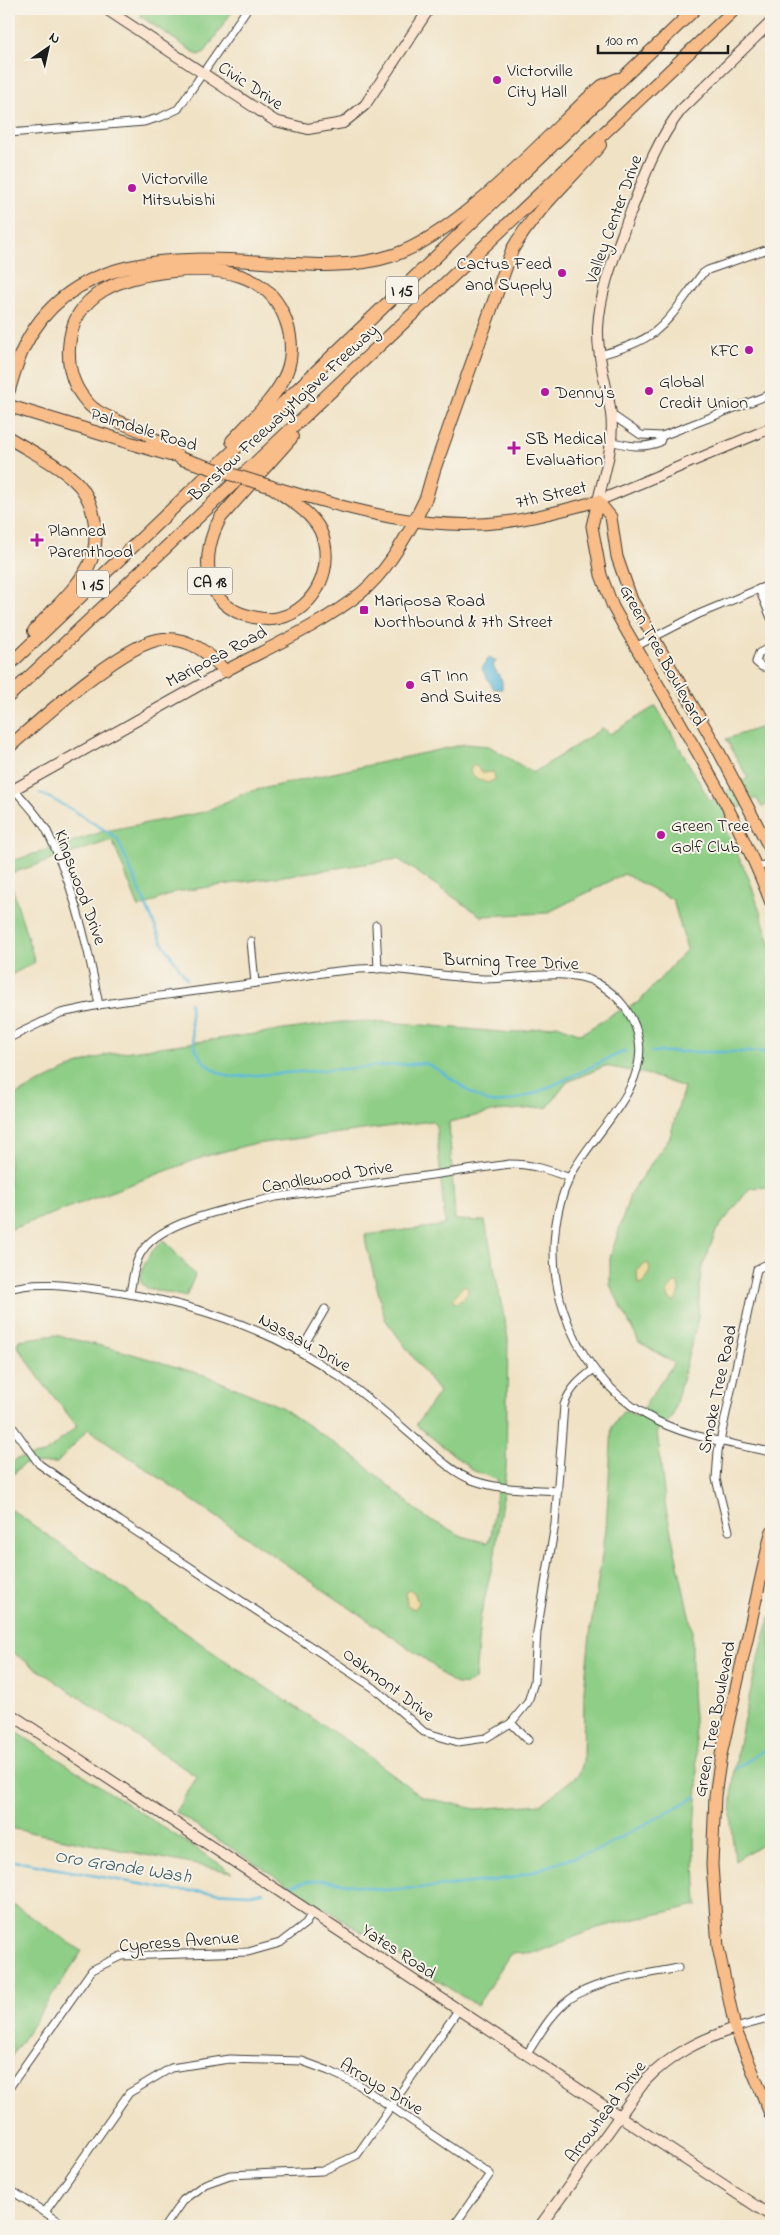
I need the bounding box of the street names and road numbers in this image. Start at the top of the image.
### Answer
street label: Civic Drive [212,56,289,118]
street label: Valley Center Drive [579,151,651,289]
road number: I 15 [386,276,418,304]
street label: Barstow Freeway;Mojave Freeway [183,318,385,509]
street label: Palmdale Road [87,402,200,460]
street label: 7th Street [514,475,589,517]
road number: CA 18 [188,568,232,594]
road number: I 15 [77,570,109,598]
street label: Green Tree Boulevard [612,581,711,731]
street label: Mariposa Road [162,620,272,695]
street label: Kingswood Drive [45,827,112,950]
street label: Burning Tree Drive [442,948,580,979]
street label: Candlewood Drive [260,1155,396,1201]
street label: Nassau Drive [253,1308,356,1380]
street label: Smoke Tree Road [693,1323,745,1456]
street label: Green Tree Boulevard [688,1639,744,1799]
street label: Oakmont Drive [336,1642,440,1730]
street label: Yates Road [355,1919,441,1987]
street label: Cypress Avenue [118,1926,241,1960]
street label: Arroyo Drive [334,2052,429,2123]
street label: Arrowhead Drive [560,2055,654,2169]

